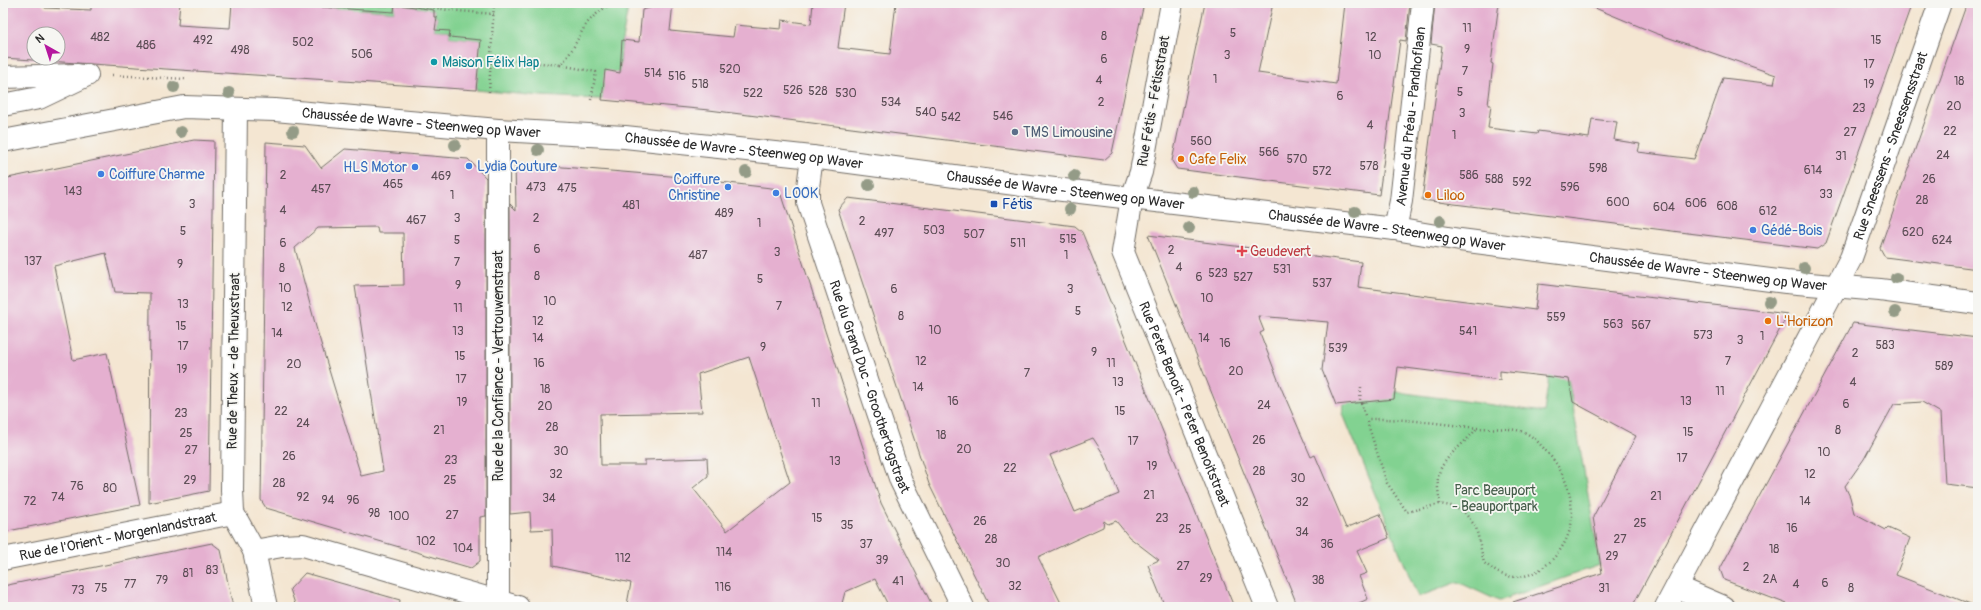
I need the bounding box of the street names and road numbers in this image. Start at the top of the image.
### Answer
street label: Avenue du Préau - Pandhoflaan [1392,26,1429,207]
street label: Rue Fétis - Fétisstraat [1134,34,1173,168]
street label: Rue Sneessens - Sneessensstraat [1850,49,1932,242]
street label: Chaussée de Wavre - Steenweg op Waver [301,104,541,141]
street label: Chaussée de Wavre - Steenweg op Waver [624,129,864,173]
street label: Chaussée de Wavre - Steenweg op Waver [945,167,1185,213]
street label: Chaussée de Wavre - Steenweg op Waver [1267,206,1507,255]
street label: Chaussée de Wavre - Steenweg op Waver [1588,249,1828,294]
street label: Rue de la Confiance - Vertrouwenstraat [490,250,507,482]
street label: Rue de Theux - de Theuxstraat [223,272,244,450]
street label: Rue du Grand Duc - Groothertogstraat [825,278,914,496]
street label: Rue Peter Benoit - Peter Benoitstraat [1135,299,1233,509]
street label: Rue de l'Orient - Morgenlandstraat [18,508,218,565]

